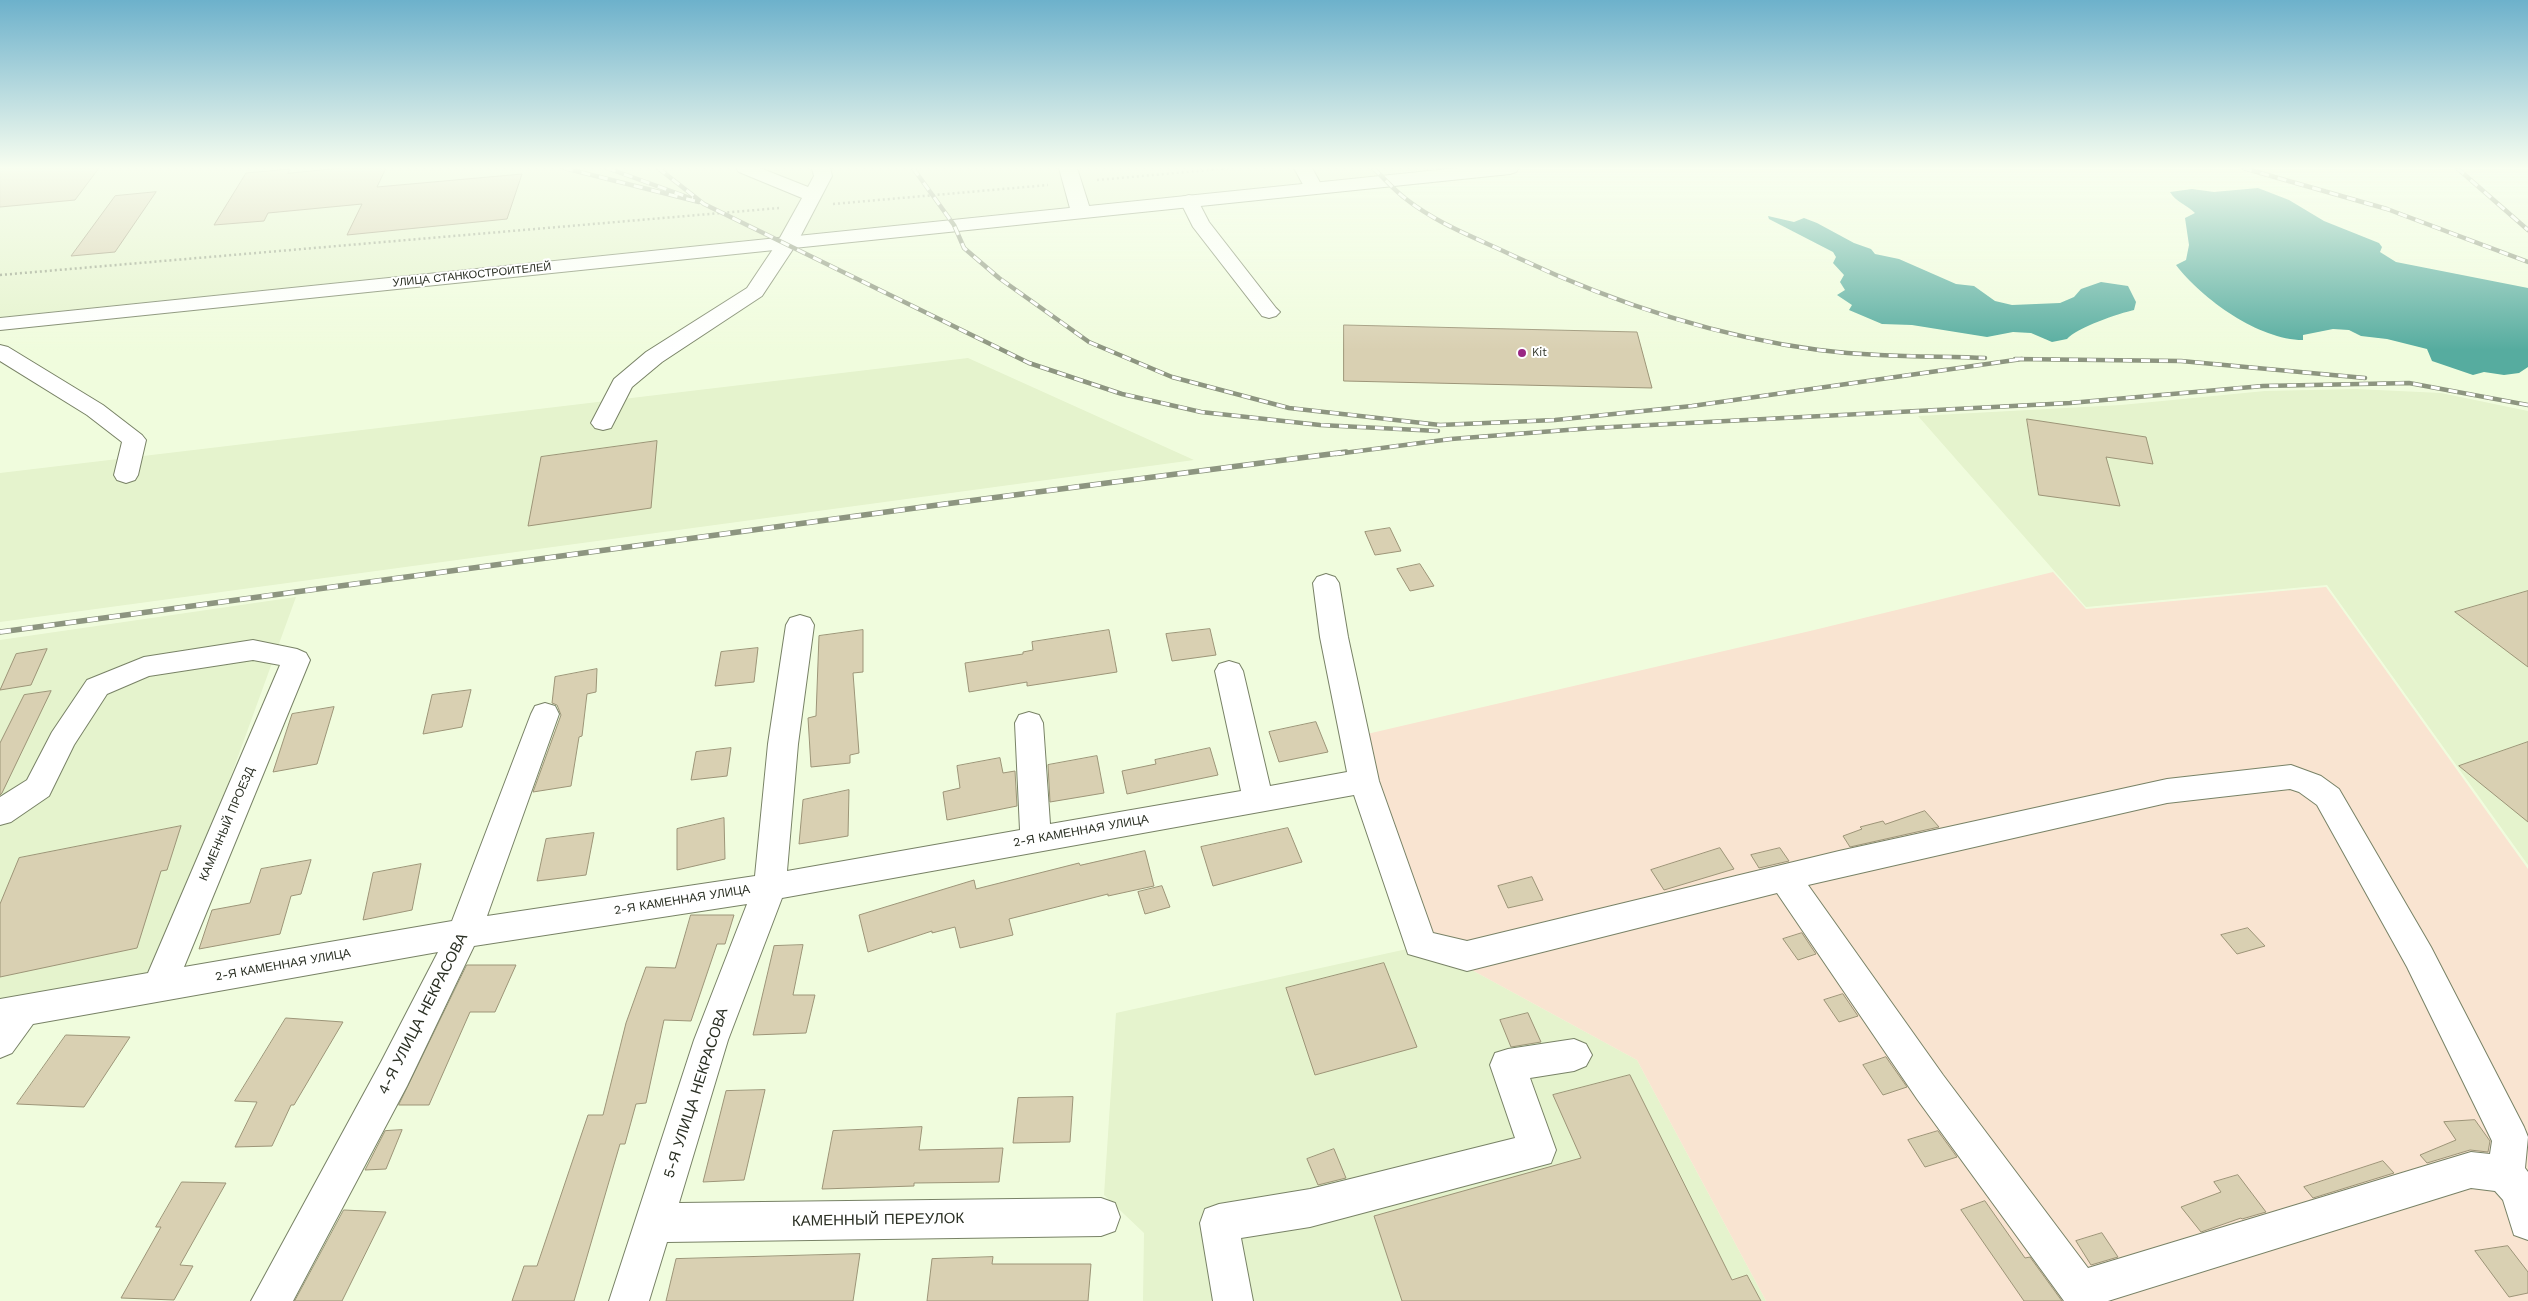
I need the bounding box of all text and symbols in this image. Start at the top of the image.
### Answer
street label: УЛИЦА СТАНКОСТРОИТЕЛЕЙ [392,260,552,290]
place label: Kit [1532,346,1547,360]
marker: Kit [1516,347,1528,359]
street label: КАМЕННЫЙ ПРОЕЗД [196,765,258,883]
street label: 2-Я КАМЕННАЯ УЛИЦА [1012,812,1150,850]
street label: 2-Я КАМЕННАЯ УЛИЦА [613,882,751,918]
street label: 4-Я УЛИЦА НЕКРАСОВА [374,930,472,1098]
street label: 2-Я КАМЕННАЯ УЛИЦА [214,946,352,984]
street label: 5-Я УЛИЦА НЕКРАСОВА [660,1006,732,1180]
street label: КАМЕННЫЙ ПЕРЕУЛОК [792,1209,964,1231]

